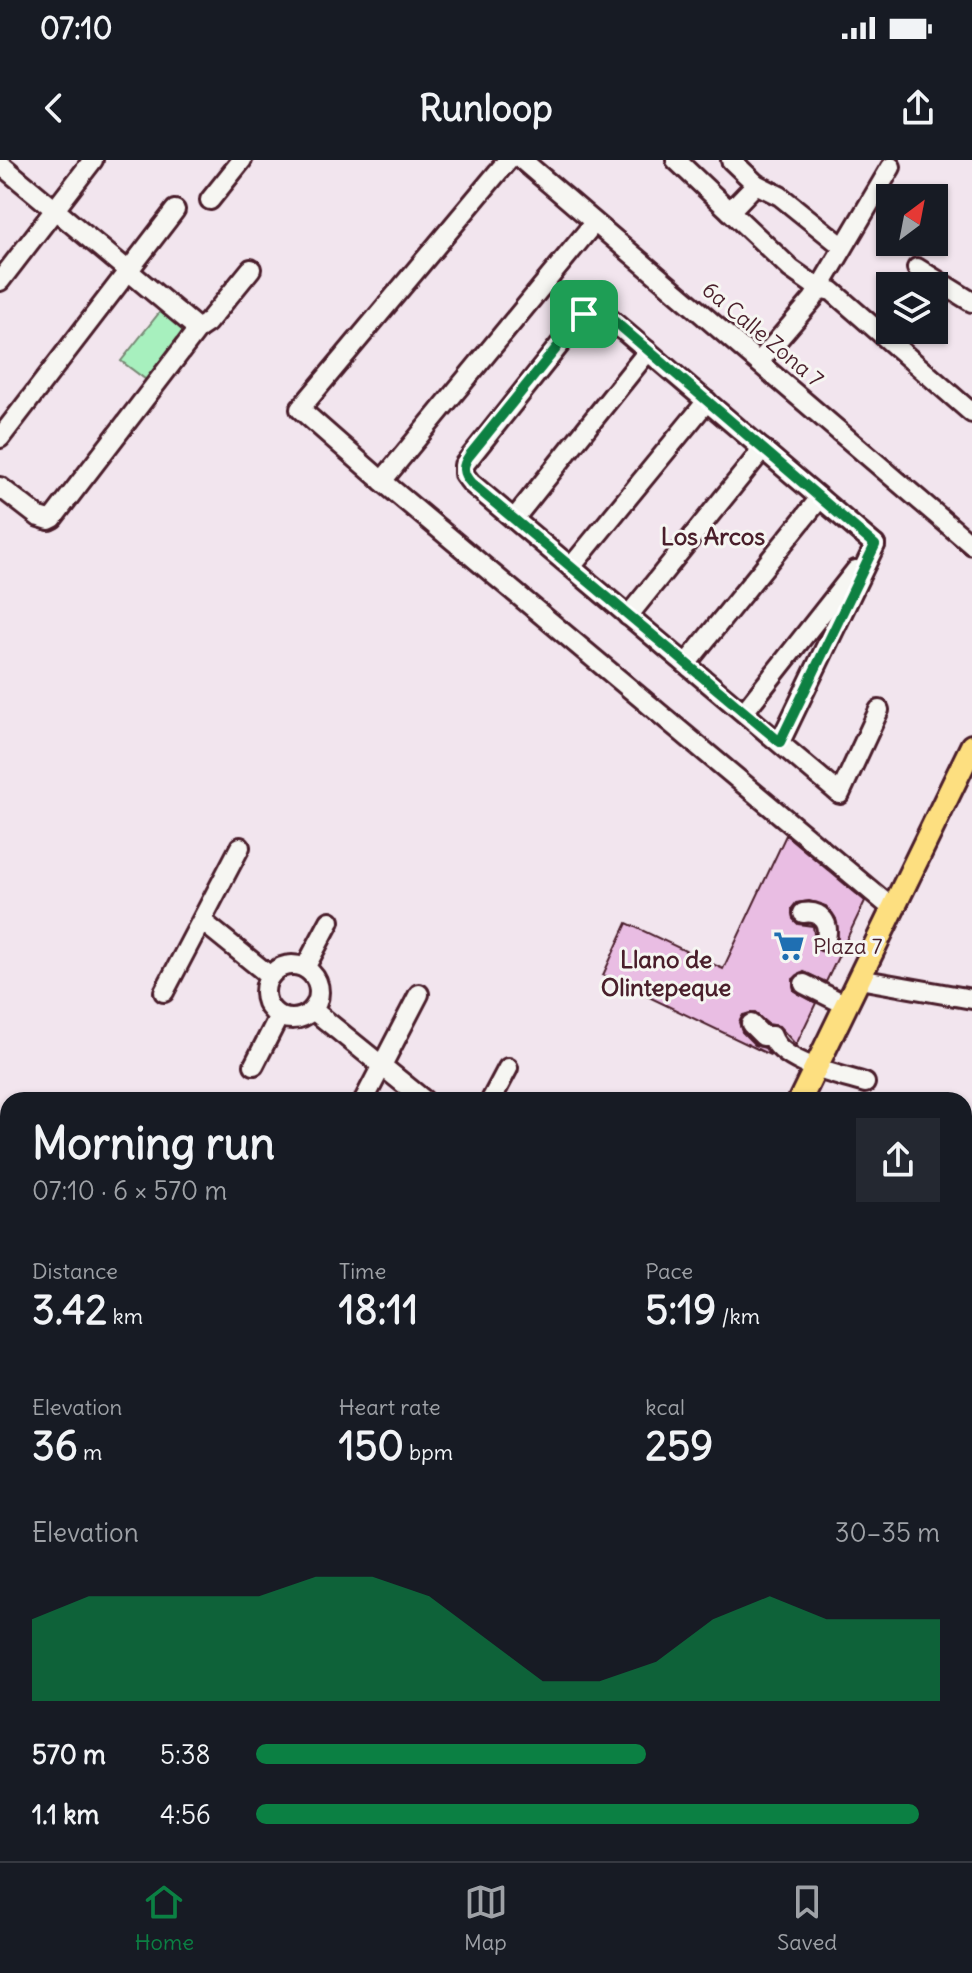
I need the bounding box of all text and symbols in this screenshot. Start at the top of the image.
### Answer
text: 07:10 [40,9,112,47]
icon: back [32,86,76,130]
text: Runloop [419,86,553,131]
icon: share [896,86,940,130]
north arrow [876,184,948,256]
map controls [876,184,948,344]
button: layers [876,272,948,344]
street label: 6a Calle Zona 7 [697,275,830,393]
pin [550,280,618,348]
icon: arrive [562,292,606,336]
district label: Los Arcos [661,521,765,551]
supermarket icon: Plaza 7 [772,929,806,963]
place label: Plaza 7 [813,932,883,960]
district label: Llano de Olintepeque [601,944,731,1002]
text: Morning run [32,1116,275,1171]
button: share [856,1118,940,1202]
text: 07:10 · 6 × 570 m [32,1174,227,1207]
text: Distance [32,1257,118,1285]
text: Time [339,1257,386,1285]
text: Pace [645,1257,693,1285]
text: 3.42 [32,1285,107,1335]
text: 18:11 [339,1285,418,1335]
text: 5:19 [645,1285,716,1335]
text: km [107,1302,143,1330]
text: /km [716,1302,760,1330]
text: Elevation [32,1393,122,1421]
text: Heart rate [339,1393,441,1421]
text: kcal [645,1393,685,1421]
text: 36 [32,1421,78,1471]
text: 150 [339,1421,404,1471]
text: 259 [645,1421,713,1471]
text: m [78,1438,102,1466]
text: bpm [404,1438,453,1466]
text: Elevation [32,1516,139,1549]
text: 30–35 m [835,1516,940,1549]
text: 570 m [32,1738,106,1771]
text: 5:38 [160,1738,211,1771]
text: 1.1 km [32,1798,99,1831]
text: 4:56 [160,1798,211,1831]
tab: Home [135,1880,194,1956]
tab: Map [464,1880,508,1956]
tab: Saved [777,1880,837,1956]

